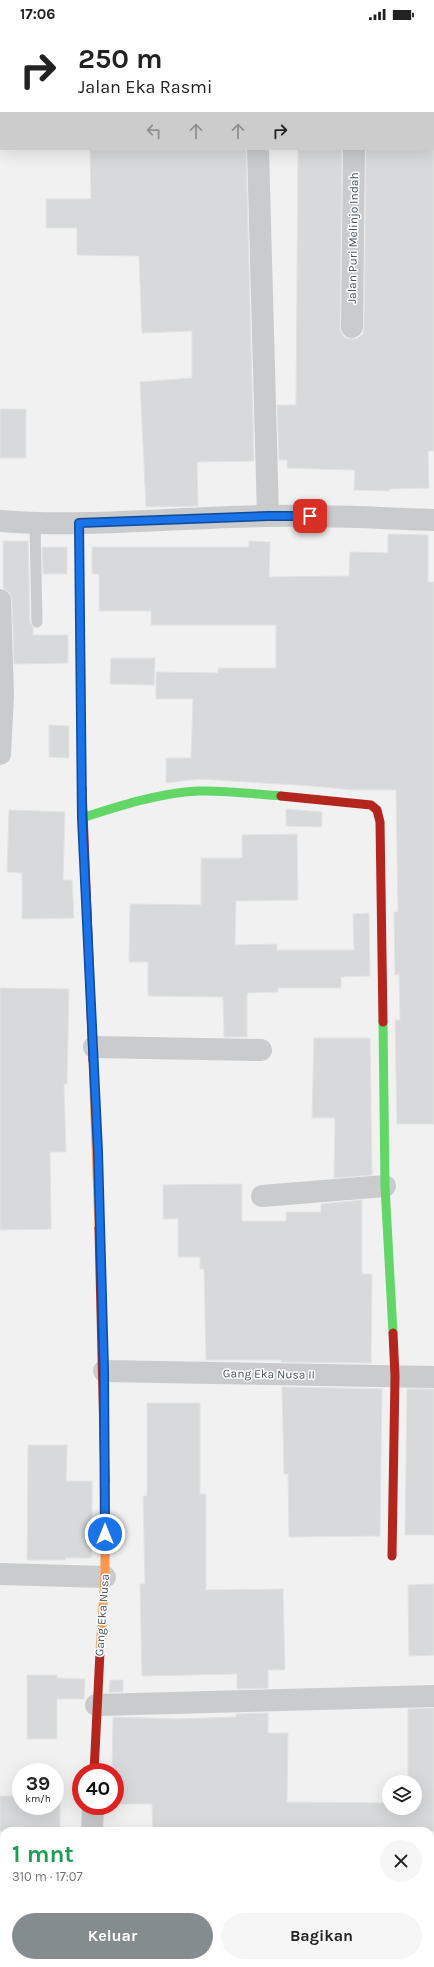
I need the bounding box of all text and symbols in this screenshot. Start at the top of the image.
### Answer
text: 17:06 [20,5,55,23]
text: 250 m [78,42,163,75]
icon: right [12,44,64,96]
text: Jalan Eka Rasmi [78,76,212,98]
icon: left [143,120,165,142]
icon: ahead [185,120,207,142]
icon: ahead [227,120,249,142]
icon: right [269,120,291,142]
street label: Jalan Puri Melinjo Indah [345,172,361,304]
pin [293,499,327,533]
icon: arrive [299,505,321,527]
street label: Gang Eka Nusa II [223,1366,315,1382]
position arrow [84,1513,126,1555]
street label: Gang Eka Nusa [92,1573,112,1657]
speed limit sign: 40 [72,1763,124,1815]
text: 39 [26,1772,50,1795]
map controls [382,1775,422,1815]
button: layers [382,1775,422,1815]
text: km/h [25,1793,51,1805]
text: 1 mnt [12,1840,74,1868]
button: close [380,1840,422,1882]
text: 310 m · 17:07 [12,1869,83,1884]
button: Keluar [12,1913,213,1959]
button: Bagikan [221,1913,422,1959]

